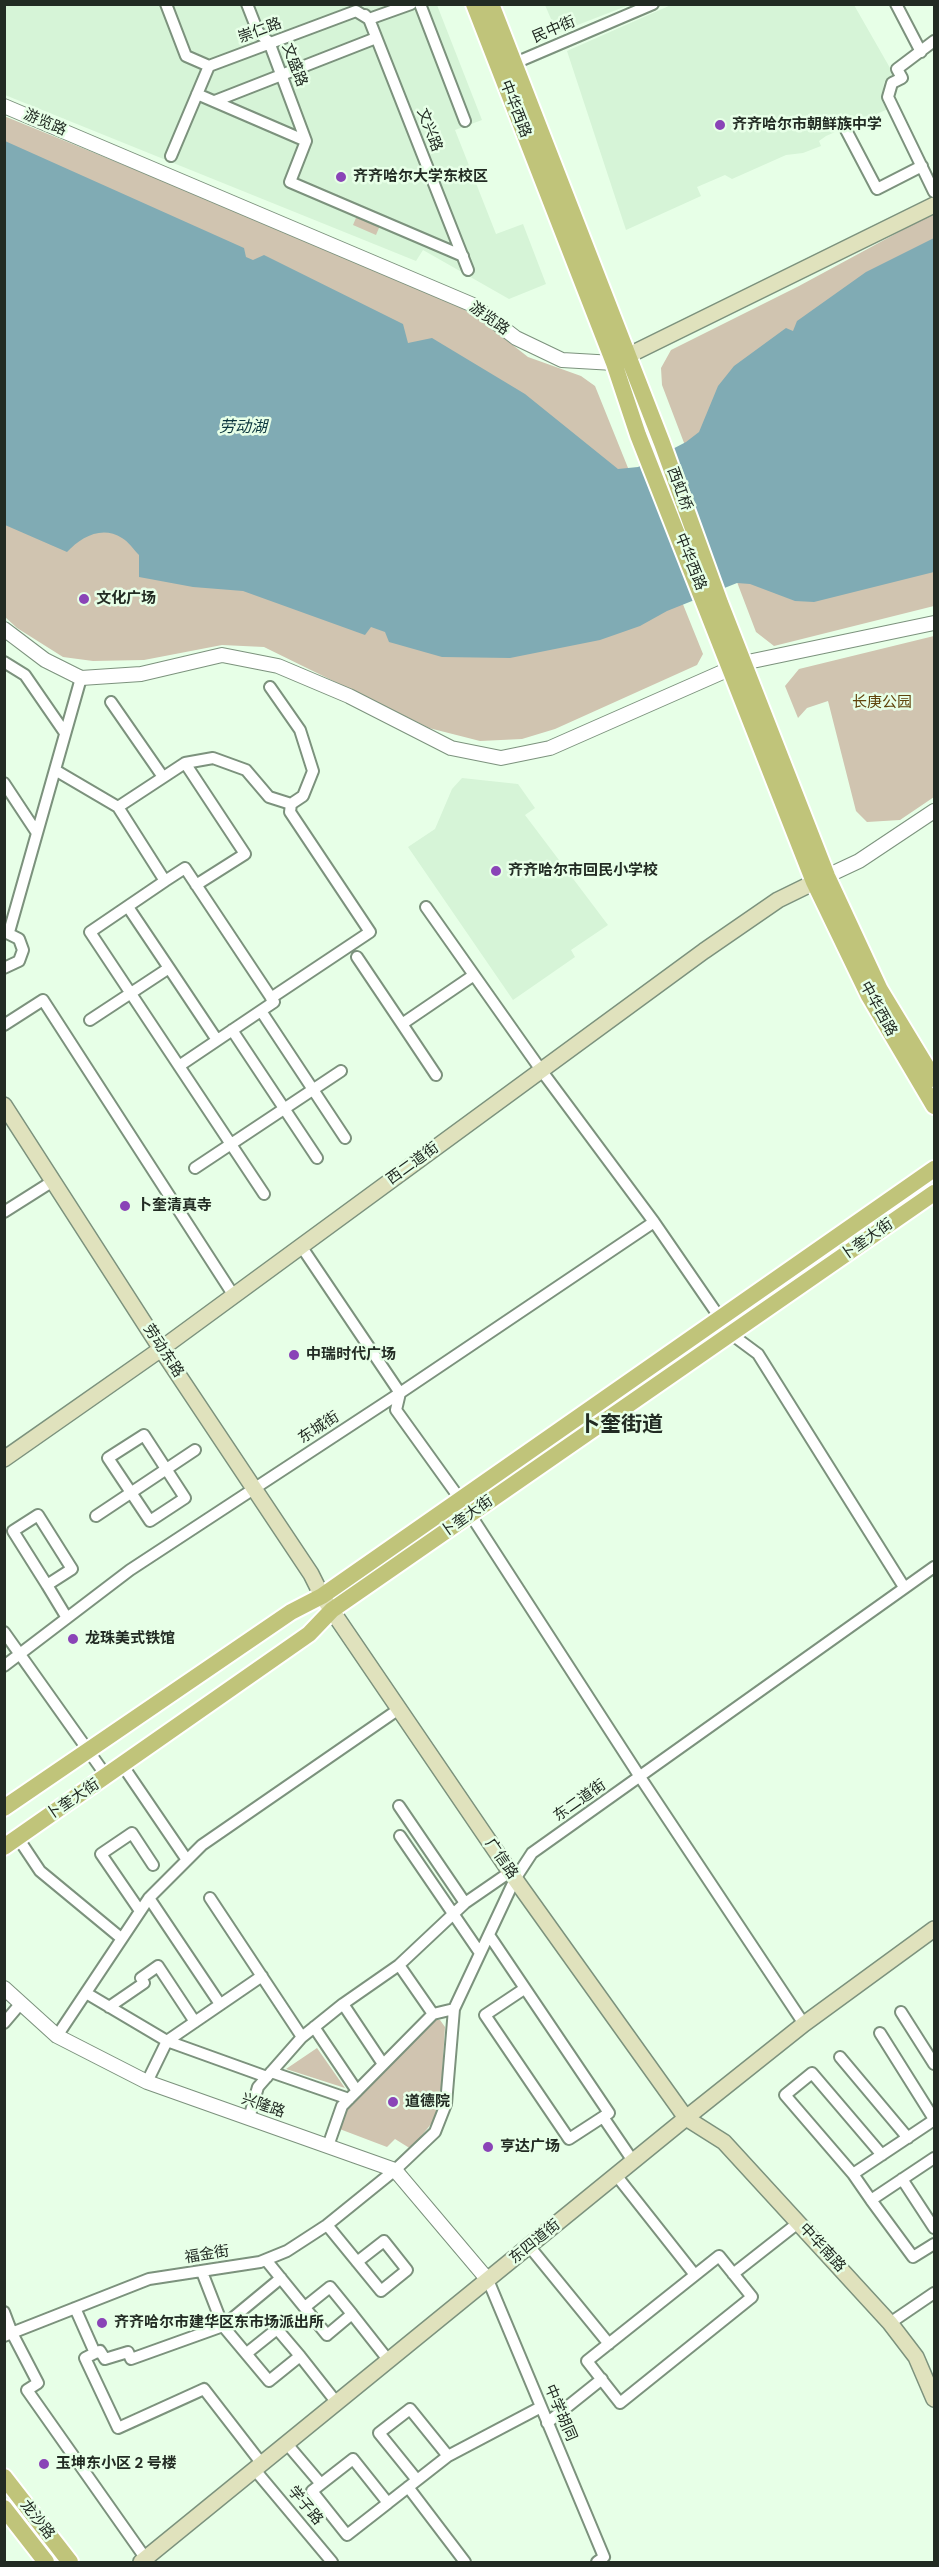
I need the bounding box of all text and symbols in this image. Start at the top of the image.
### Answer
street label: 民中街 [530,13,578,47]
street label: 崇仁路 [236,15,284,47]
street label: 文盛路 [278,41,310,89]
street label: 中华西路 [496,78,534,140]
street label: 游览路 [21,106,69,140]
street label: 文兴路 [413,106,445,154]
place label: 齐齐哈尔市朝鲜族中学 [732,116,882,134]
marker: 齐齐哈尔市朝鲜族中学 [713,118,727,132]
place label: 齐齐哈尔大学东校区 [353,168,488,186]
marker: 齐齐哈尔大学东校区 [334,170,348,184]
street label: 游览路 [466,298,512,340]
water label: 劳动湖 [219,418,267,438]
street label: 西虹桥 [663,465,695,513]
street label: 中华西路 [670,531,710,593]
place label: 文化广场 [96,590,156,608]
marker: 文化广场 [77,592,91,606]
park label: 长庚公园 [852,694,912,712]
place label: 齐齐哈尔市回民小学校 [508,862,658,880]
marker: 齐齐哈尔市回民小学校 [489,864,503,878]
street label: 中华西路 [856,978,900,1040]
street label: 西二道街 [383,1139,443,1189]
place label: 卜奎清真寺 [137,1197,212,1215]
marker: 卜奎清真寺 [118,1199,132,1213]
street label: 卜奎大街 [837,1215,897,1265]
street label: 劳动东路 [139,1321,187,1381]
place label: 中瑞时代广场 [306,1346,396,1364]
marker: 中瑞时代广场 [287,1348,301,1362]
street label: 东城街 [295,1408,343,1448]
district label: 卜奎街道 [579,1412,663,1438]
street label: 卜奎大街 [437,1492,497,1542]
place label: 龙珠美式铁馆 [85,1630,175,1648]
marker: 龙珠美式铁馆 [66,1632,80,1646]
street label: 卜奎大街 [43,1776,103,1824]
street label: 东二道街 [550,1776,610,1826]
street label: 广信路 [481,1835,521,1883]
street label: 兴隆路 [239,2090,287,2122]
place label: 道德院 [405,2093,450,2111]
marker: 道德院 [386,2095,400,2109]
place label: 亨达广场 [500,2138,560,2156]
marker: 亨达广场 [481,2140,495,2154]
street label: 东四道街 [506,2216,564,2268]
street label: 中华南路 [795,2220,849,2276]
street label: 福金街 [183,2243,231,2267]
place label: 齐齐哈尔市建华区东市场派出所 [114,2314,324,2332]
marker: 齐齐哈尔市建华区东市场派出所 [95,2316,109,2330]
street label: 中学胡同 [540,2382,580,2444]
place label: 玉坤东小区 2 号楼 [56,2455,177,2473]
marker: 玉坤东小区 2 号楼 [37,2457,51,2471]
street label: 学子路 [284,2483,326,2529]
street label: 龙沙路 [16,2497,58,2543]

